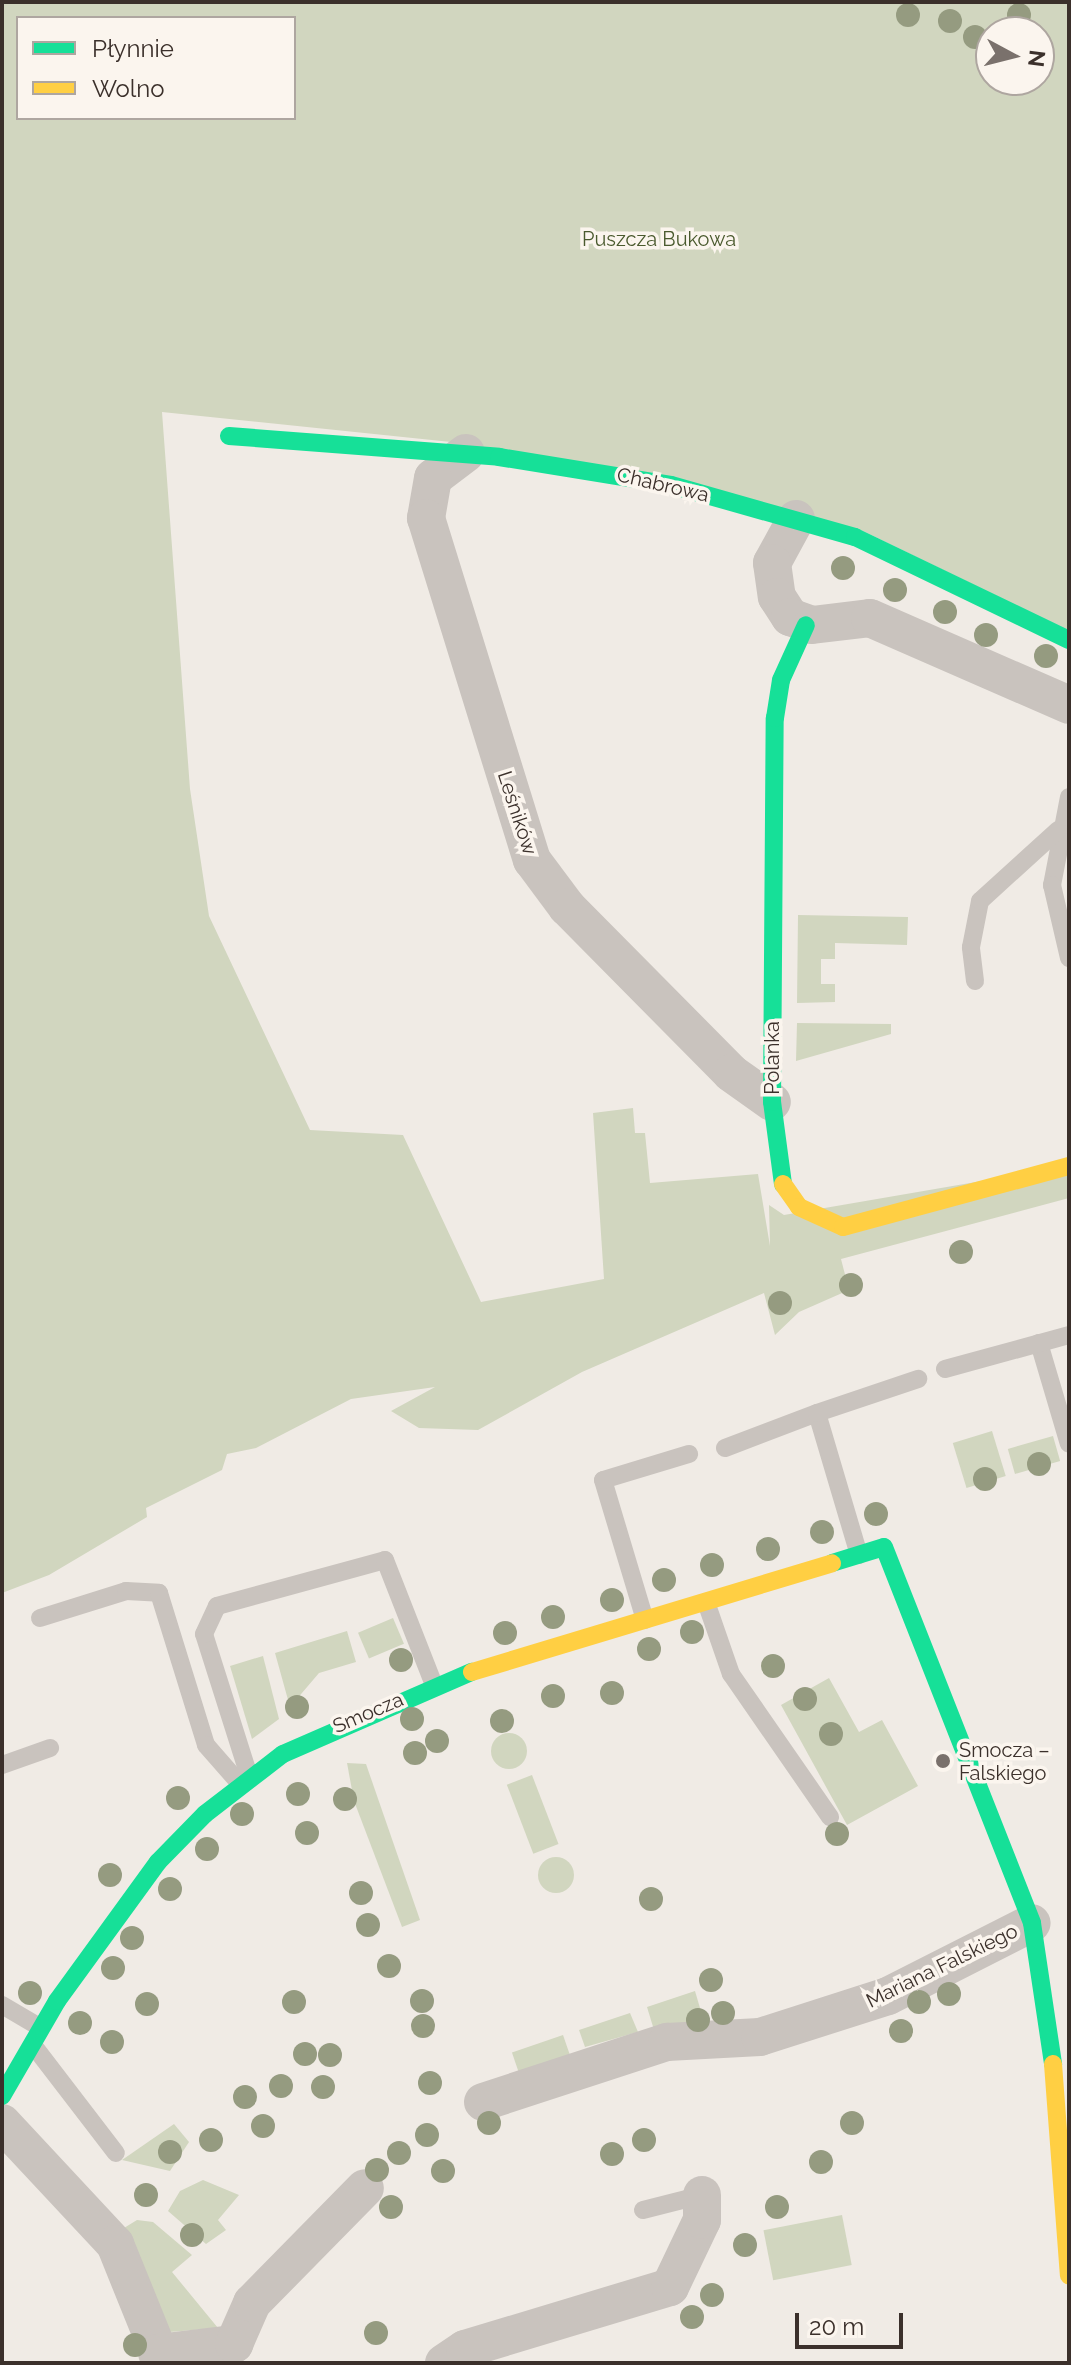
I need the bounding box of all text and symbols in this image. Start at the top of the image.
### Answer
legend [16,16,296,120]
north arrow [975,16,1055,96]
text: Płynnie [92,34,174,63]
text: N [1023,49,1051,69]
text: Wolno [92,74,165,103]
park label: Puszcza Bukowa [582,227,736,251]
street label: Chabrowa [615,463,711,507]
street label: Leśników [492,768,542,858]
street label: Polanka [760,1021,784,1095]
street label: Smocza [329,1687,407,1739]
place label: Smocza – Falskiego [959,1738,1050,1785]
marker: Smocza – Falskiego [934,1752,952,1770]
street label: Mariana Falskiego [862,1919,1022,2013]
scale bar [799,2297,907,2347]
text: 20 m [809,2312,864,2341]

